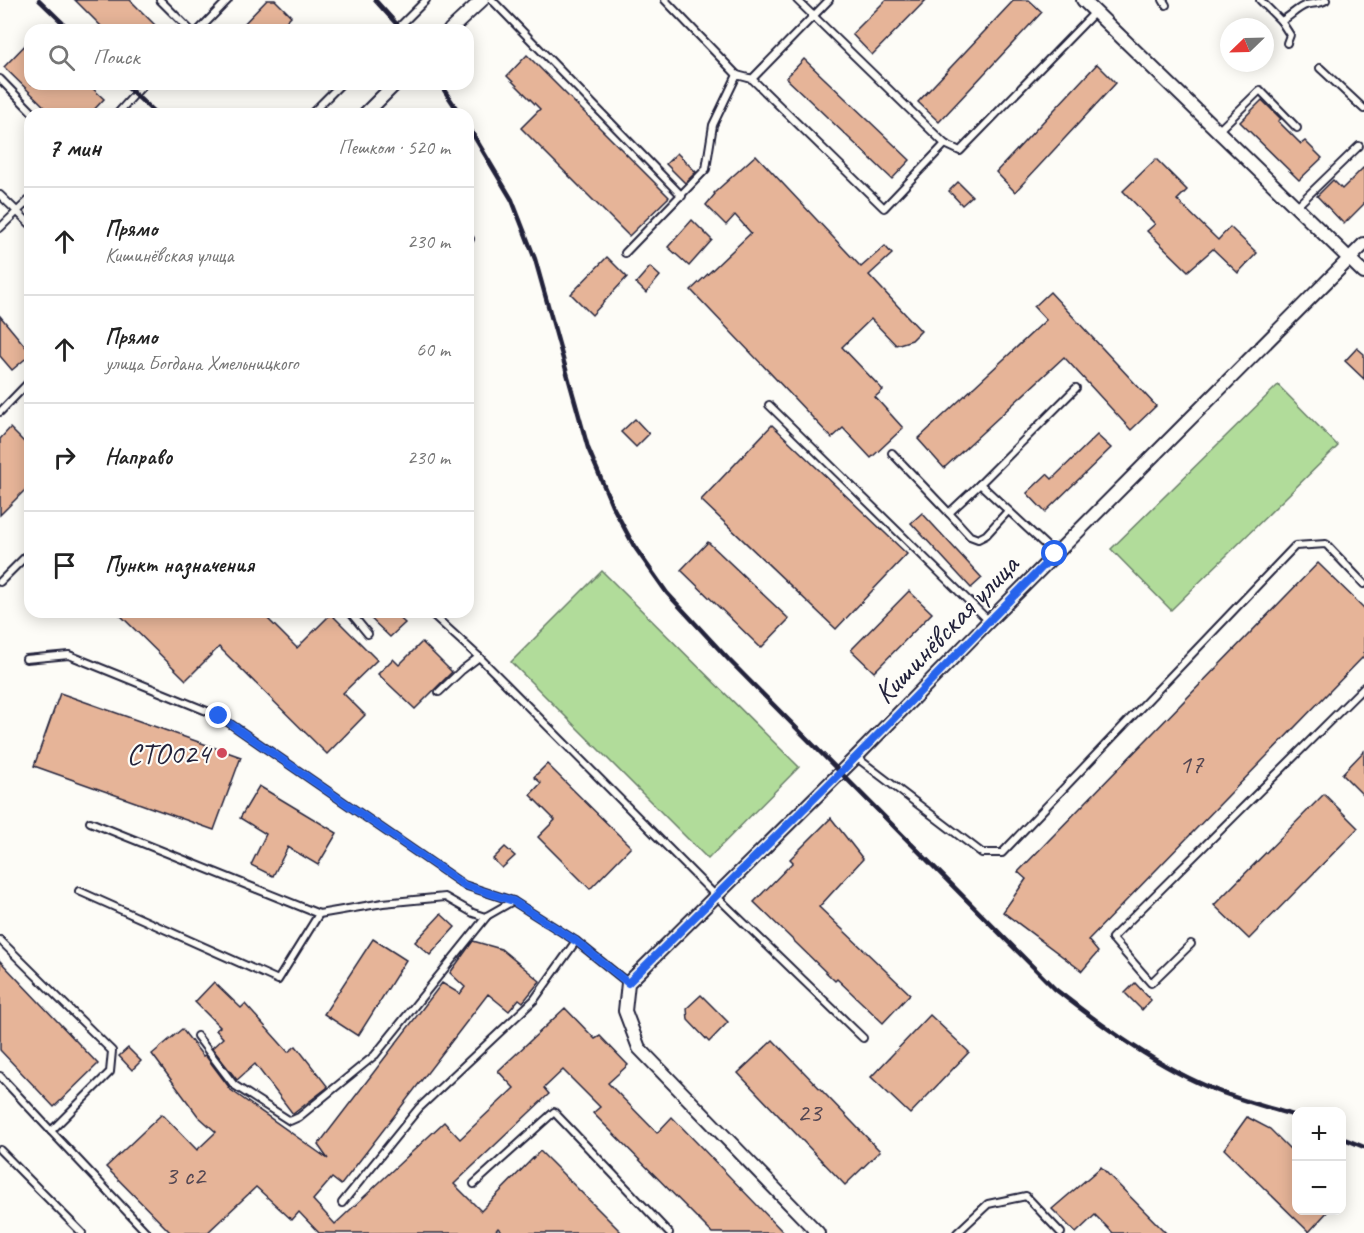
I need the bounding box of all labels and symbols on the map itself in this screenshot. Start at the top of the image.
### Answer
north arrow [1220,18,1274,72]
route start [1041,540,1067,566]
street label: Кишинёвская улица [865,545,1028,712]
route end [205,702,231,728]
place label: СТО024 [126,734,212,772]
marker: СТО024 [215,746,229,760]
house number: 17 [1179,747,1205,781]
house number: 23 [797,1095,823,1129]
house number: 3 с2 [165,1158,207,1192]

